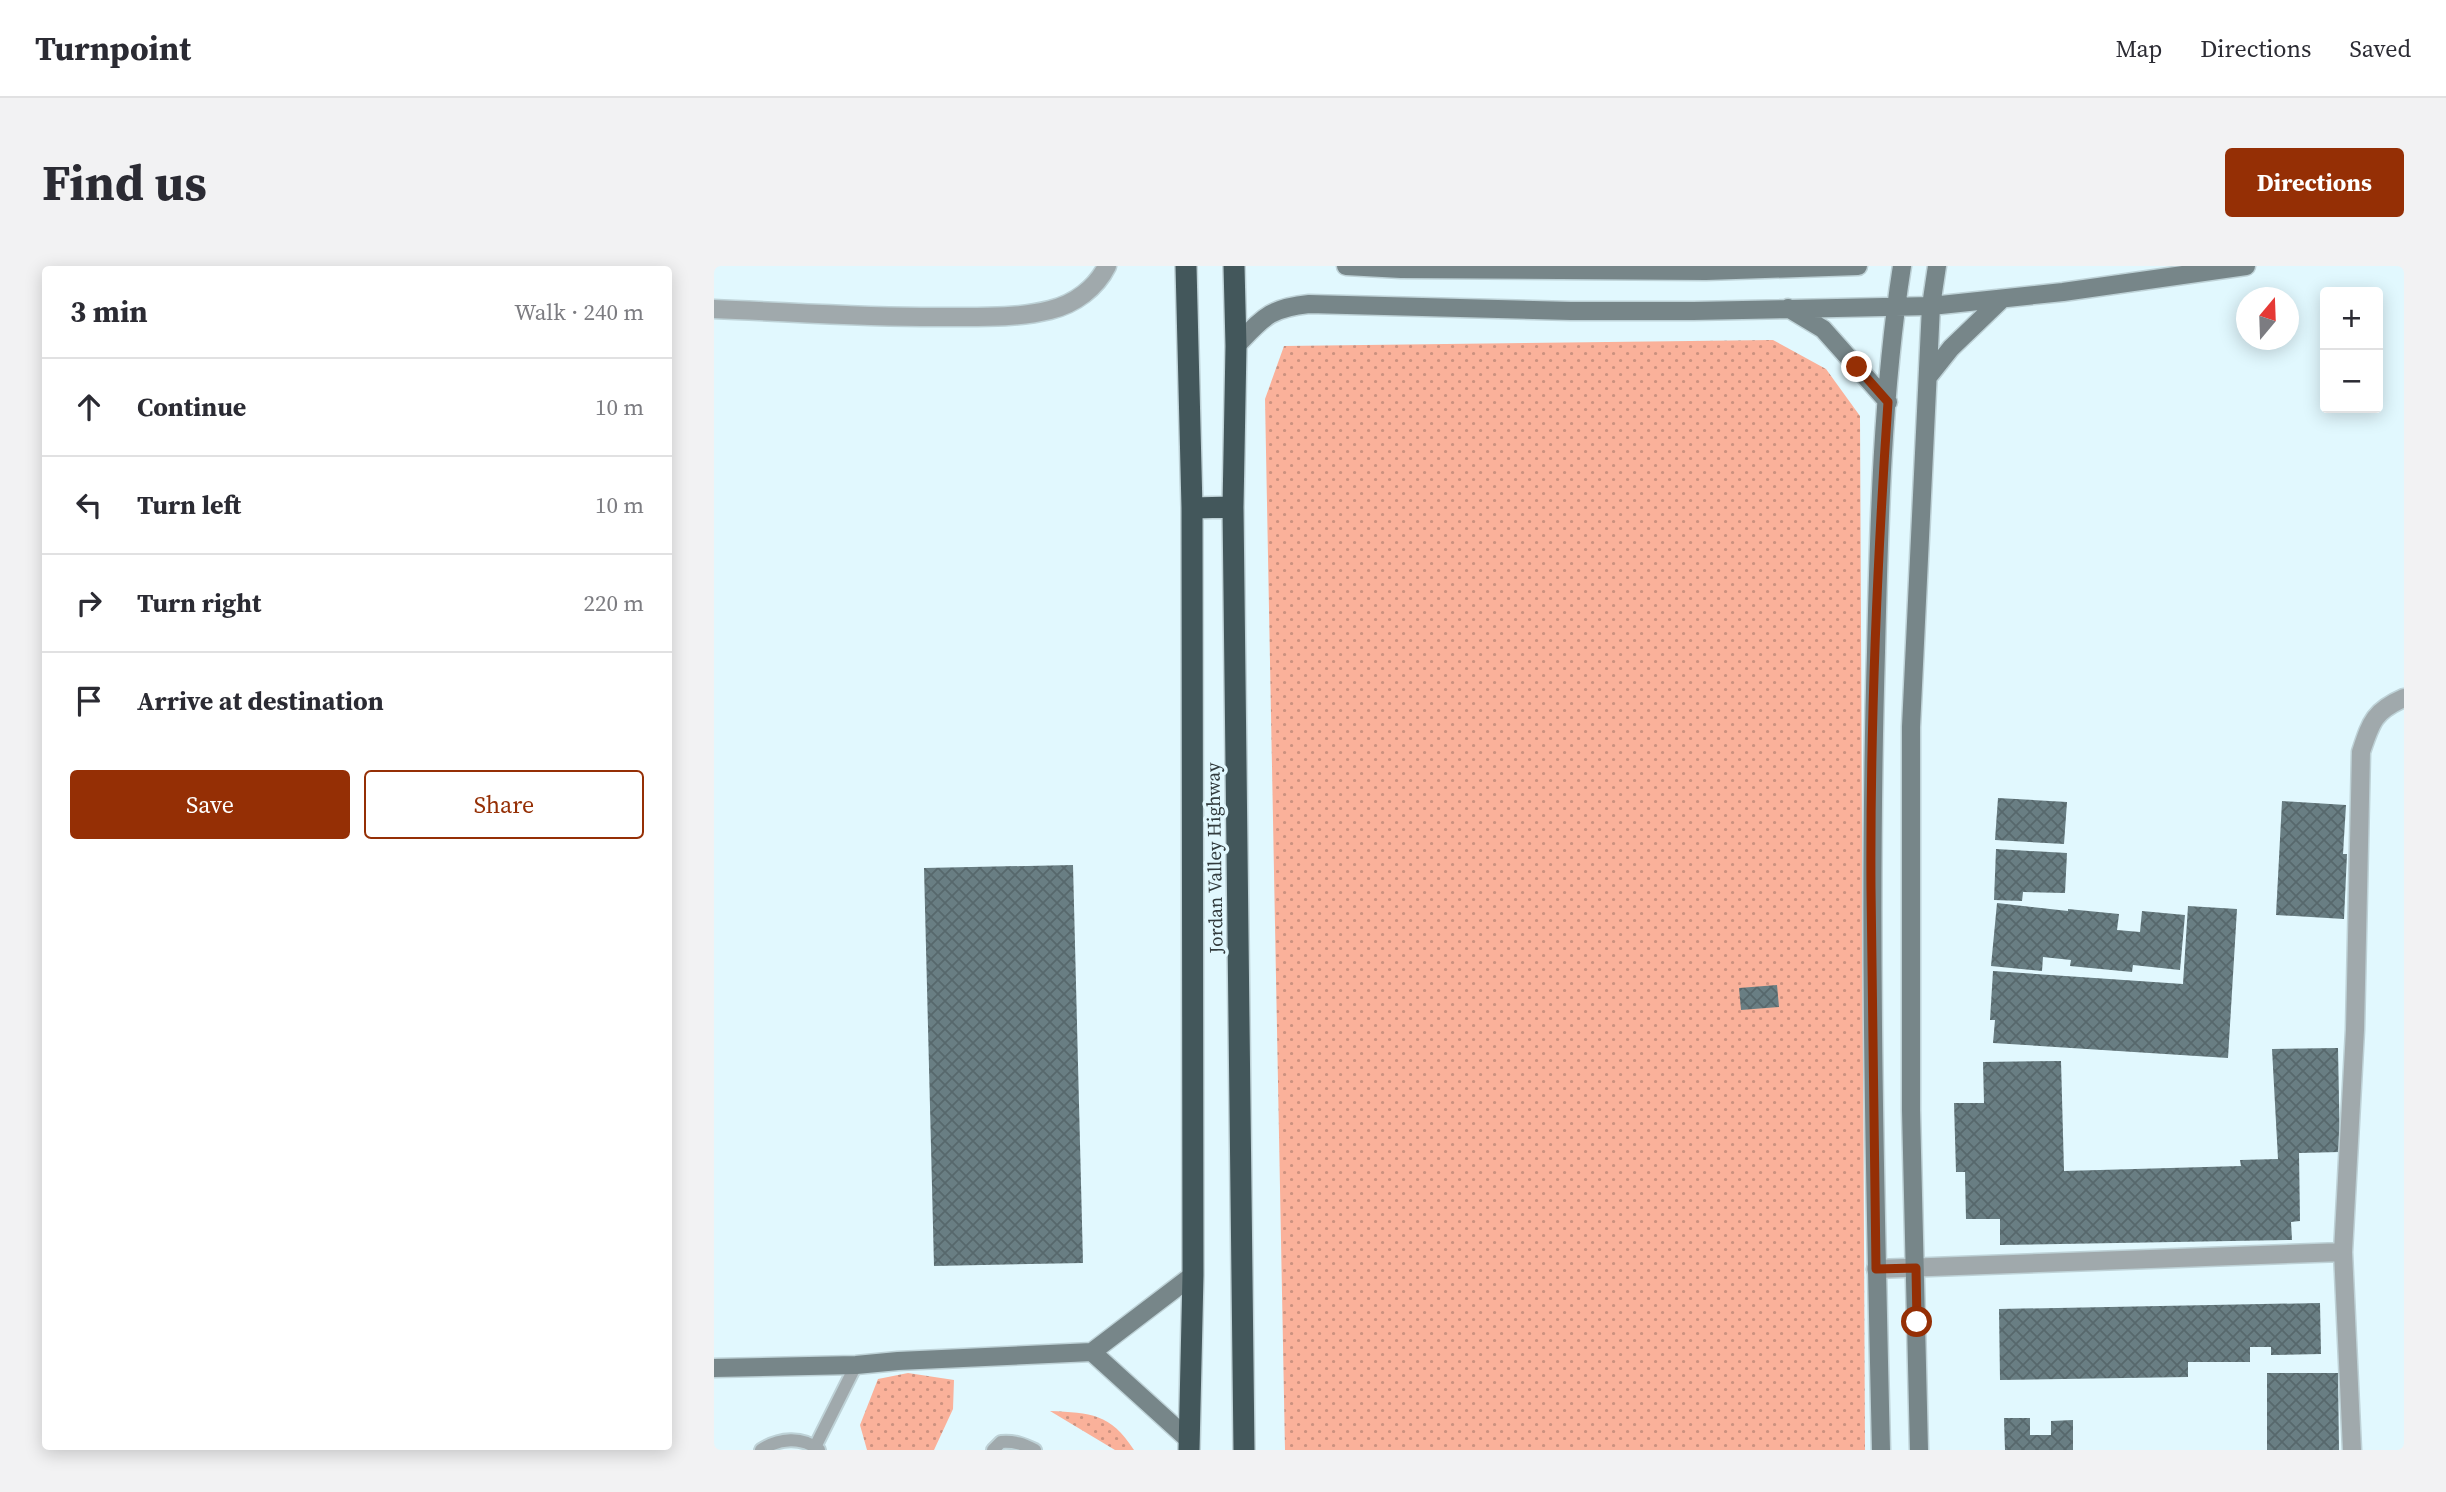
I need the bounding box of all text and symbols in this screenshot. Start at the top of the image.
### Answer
text: Turnpoint [35,26,191,71]
text: Map [2115,32,2162,65]
text: Directions [2200,32,2311,65]
text: Saved [2349,32,2411,65]
button: Directions [2225,148,2404,217]
text: Find us [42,149,207,216]
north arrow [2236,287,2299,350]
map controls [2320,287,2383,413]
button: + [2320,287,2383,350]
text: 3 min [70,291,148,332]
text: Walk · 240 m [514,296,644,328]
button: − [2320,350,2383,413]
route end [1841,351,1872,382]
icon: ahead [70,388,108,426]
text: Continue [137,389,246,425]
text: 10 m [595,391,644,423]
icon: left [70,486,108,524]
text: Turn left [137,487,241,523]
text: 10 m [595,489,644,521]
icon: right [70,584,108,622]
text: Turn right [137,585,261,621]
text: 220 m [583,587,644,619]
icon: arrive [70,682,108,720]
text: Arrive at destination [137,683,384,719]
street label: Jordan Valley Highway [1199,762,1229,955]
button: Save [70,770,350,839]
button: Share [364,770,644,839]
route start [1901,1306,1932,1337]

